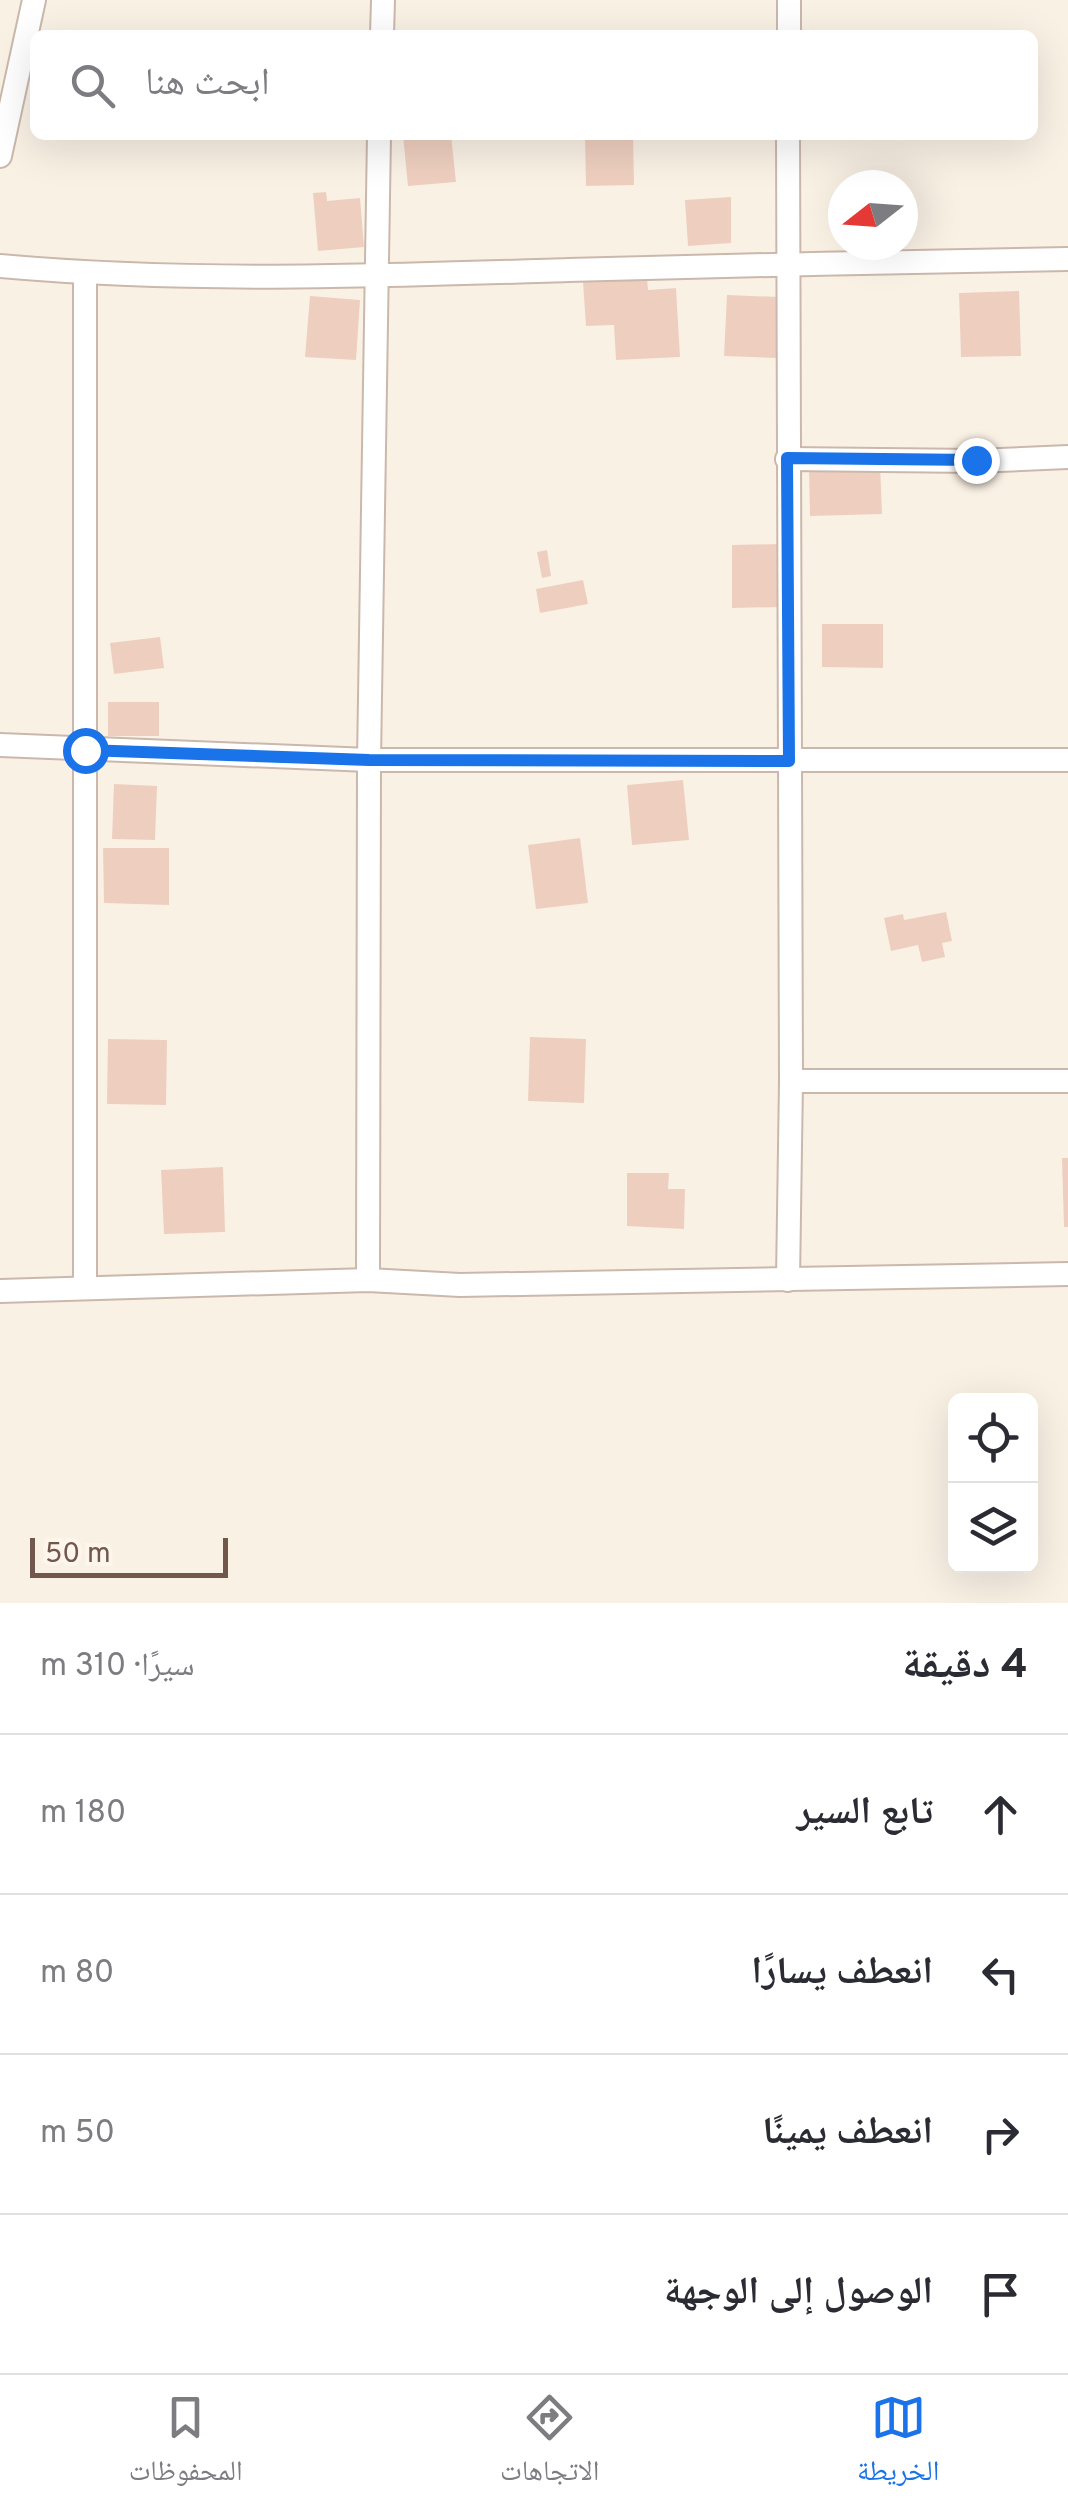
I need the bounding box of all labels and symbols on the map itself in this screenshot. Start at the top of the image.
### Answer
north arrow [828,170,918,260]
route end [954,438,1000,484]
route start [63,728,109,774]
scale bar [30,1533,228,1578]

